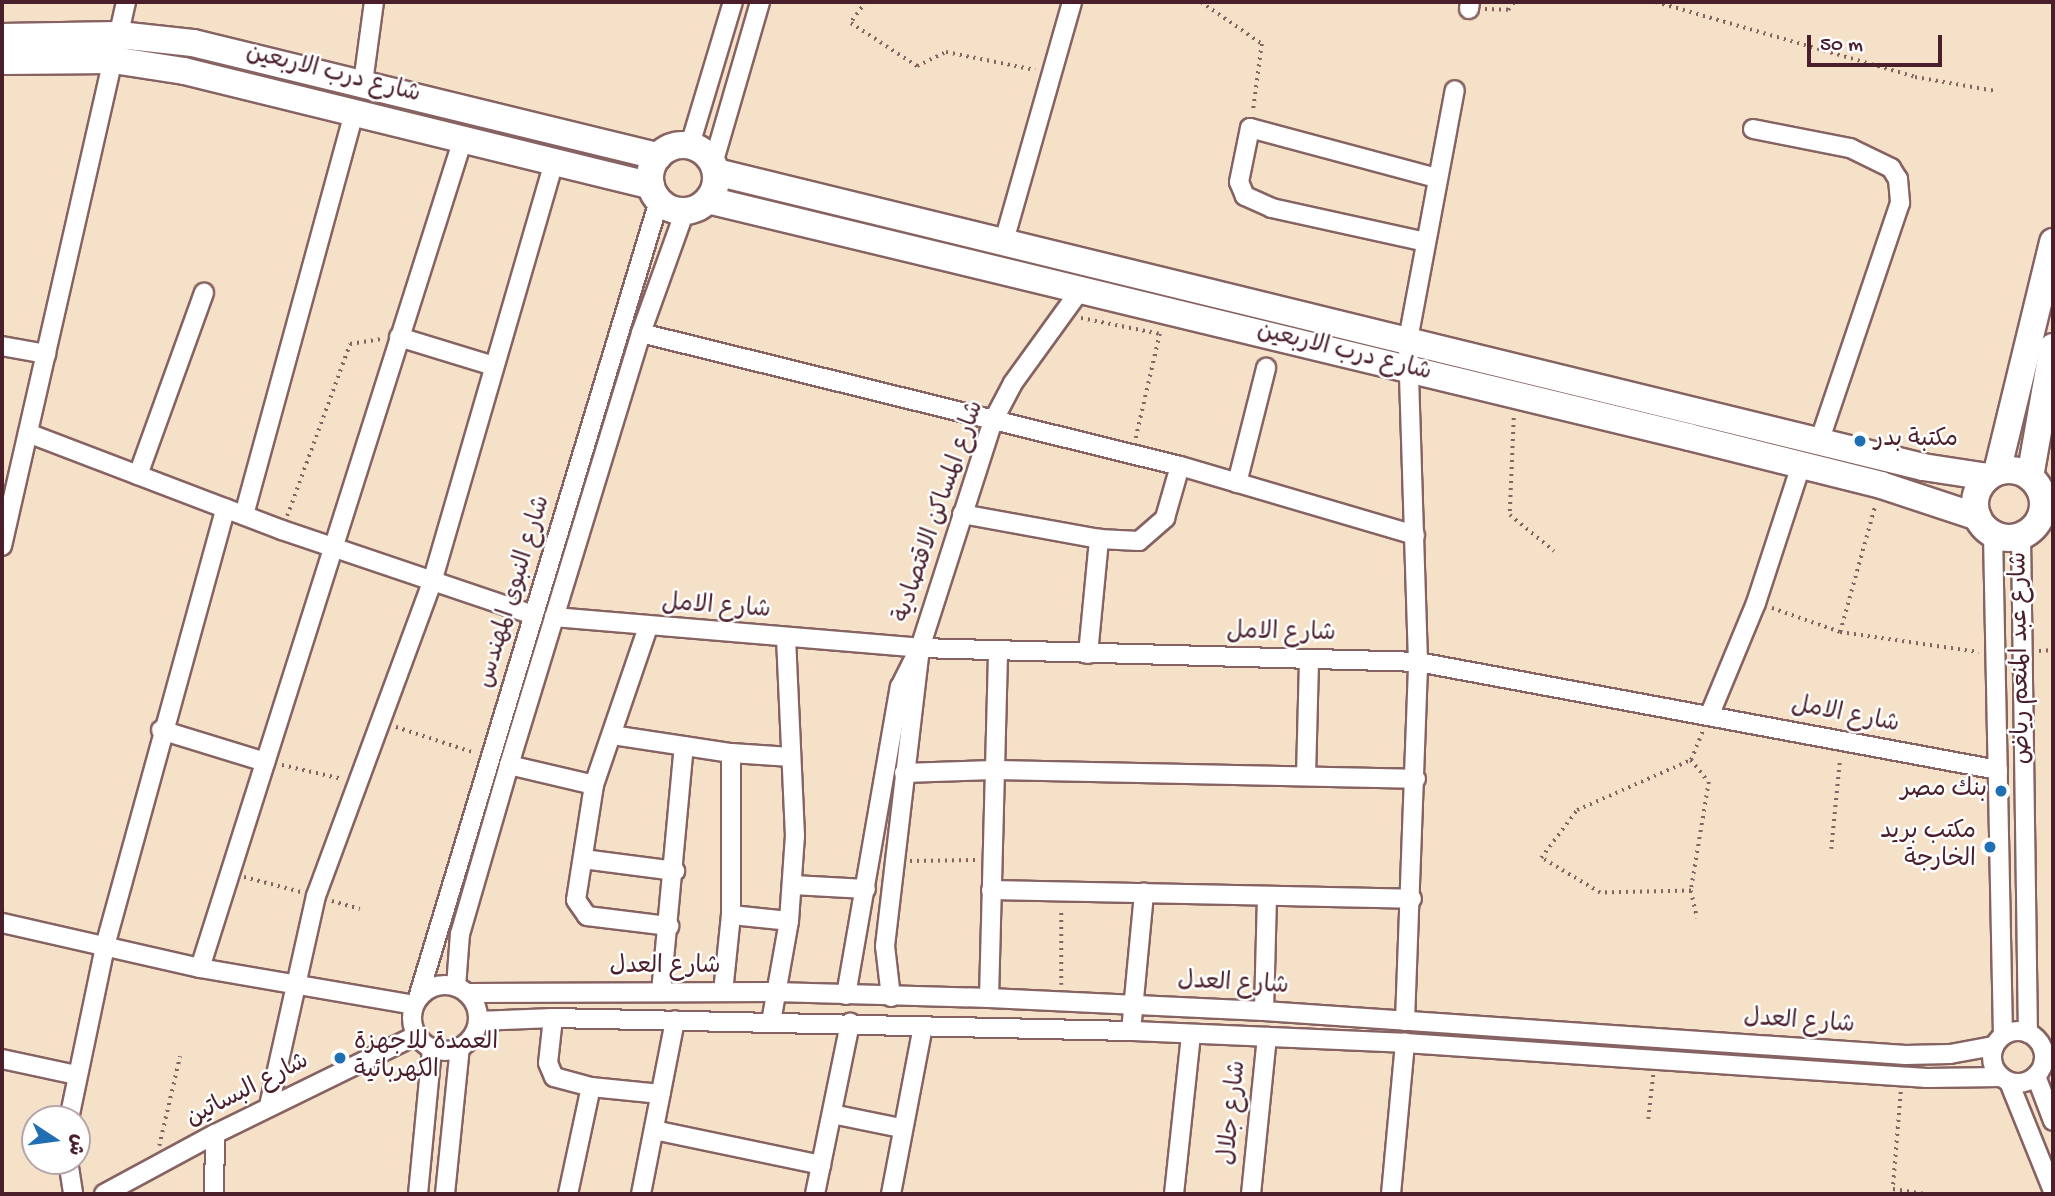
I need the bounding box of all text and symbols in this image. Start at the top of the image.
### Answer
scale bar [1810,21,1945,65]
text: 50 m [1820,34,1863,59]
street label: شارع درب الاربعين [243,39,423,111]
street label: شارع درب الاربعين [1254,317,1434,389]
street label: شارع المساكن الاقتصادية [889,397,991,627]
place label: مكتبة بدر [1874,427,1958,455]
marker: مكتبة بدر [1852,433,1868,449]
street label: شارع النبوى المهندس [472,492,558,692]
street label: شارع عبد المنعم رياض [2006,551,2038,765]
street label: شارع الامل [661,590,771,626]
street label: شارع الامل [1226,619,1336,649]
street label: شارع الامل [1789,691,1901,741]
place label: بنك مصر [1901,777,1987,805]
marker: بنك مصر [1993,783,2009,799]
place label: مكتب بريد الخارجة [1880,819,1976,875]
marker: مكتب بريد الخارجة [1982,839,1998,855]
street label: شارع العدل [609,954,721,982]
street label: شارع العدل [1177,968,1289,1002]
street label: شارع العدل [1743,1005,1855,1041]
place label: العمدة للاجهزة الكهربائية [354,1030,498,1086]
street label: شارع البساتين [182,1048,314,1134]
marker: العمدة للاجهزة الكهربائية [332,1050,348,1066]
street label: شارع جلال [1214,1059,1254,1167]
north arrow [21,1105,91,1175]
text: ش [61,1132,89,1157]

